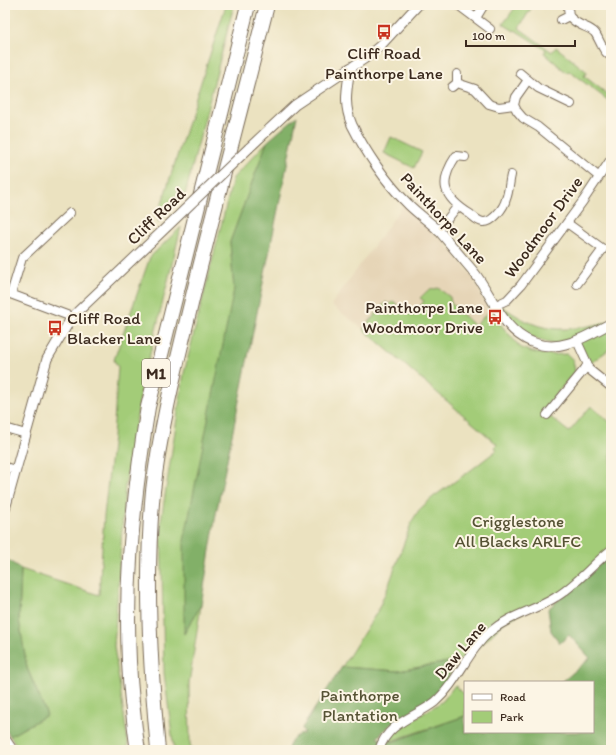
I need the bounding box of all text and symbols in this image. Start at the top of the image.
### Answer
scale bar [466,22,575,48]
bus stop icon: Cliff Road Painthorpe Lane [375,23,393,41]
text: 100 m [472,29,505,43]
place label: Cliff Road Painthorpe Lane [325,43,443,83]
street label: Painthorpe Lane [396,168,492,268]
street label: Woodmoor Drive [499,172,587,282]
street label: Cliff Road [123,183,190,249]
place label: Painthorpe Lane Woodmoor Drive [362,297,483,337]
place label: Cliff Road Blacker Lane [67,308,161,348]
bus stop icon: Painthorpe Lane Woodmoor Drive [486,308,504,326]
bus stop icon: Cliff Road Blacker Lane [46,319,64,337]
road number: M1 [142,359,170,387]
park label: Crigglestone All Blacks ARLFC [455,511,581,551]
street label: Daw Lane [430,617,490,683]
legend [464,681,594,733]
park label: Painthorpe Plantation [320,685,400,725]
text: Road [500,690,526,704]
text: Park [500,710,524,724]

